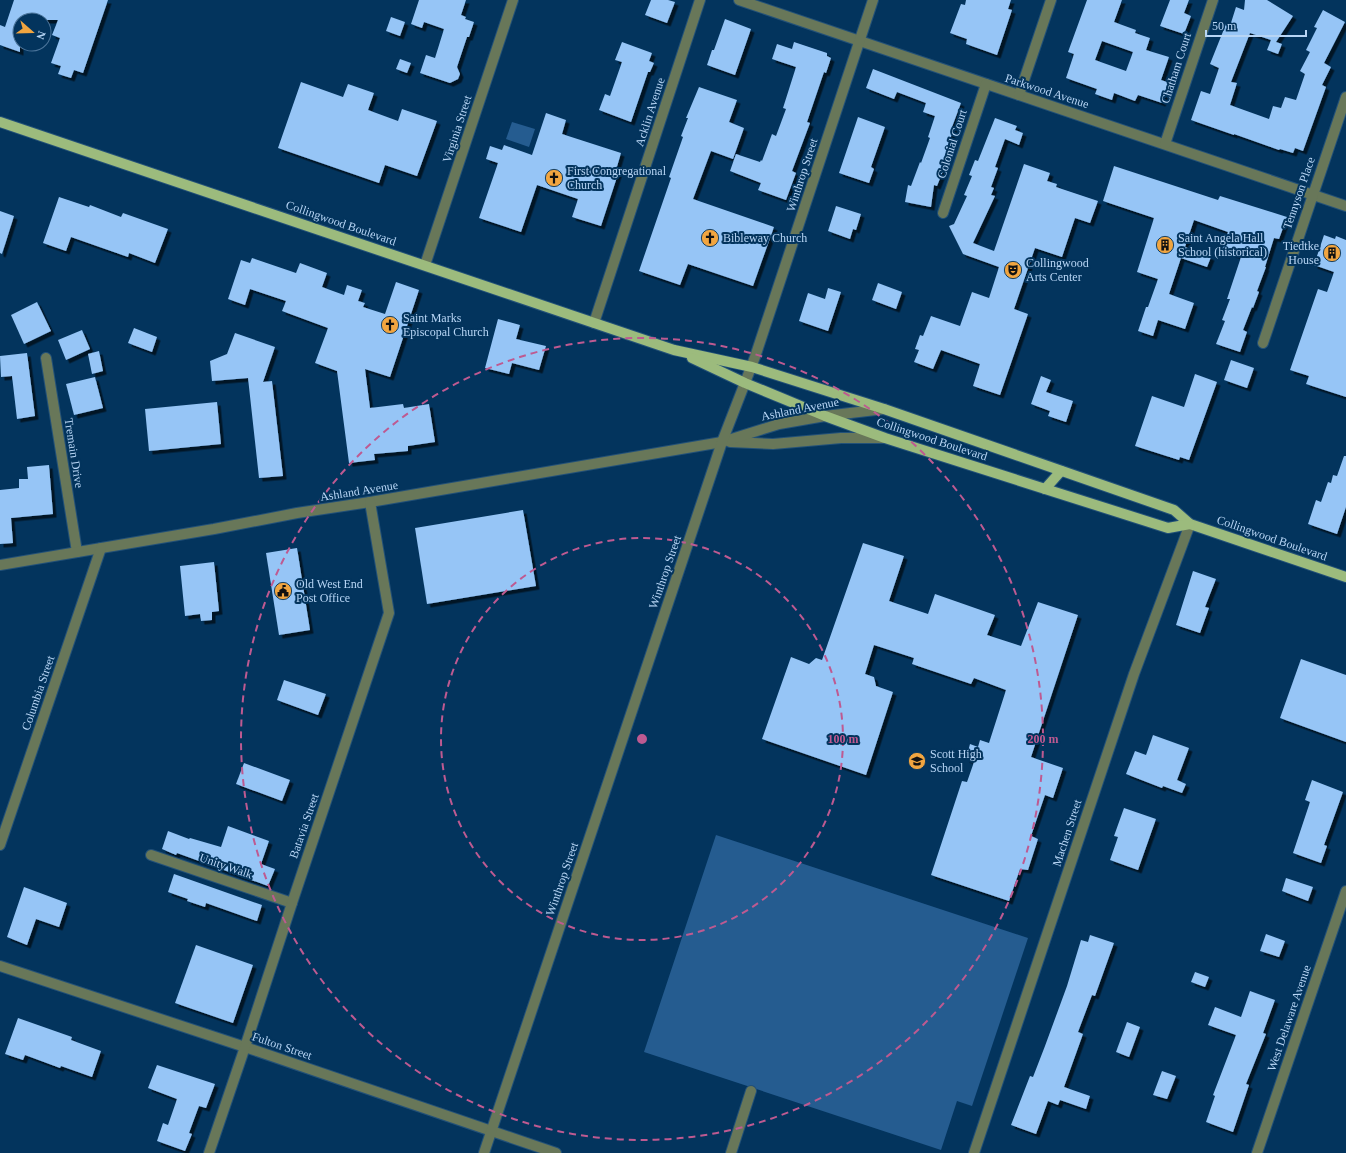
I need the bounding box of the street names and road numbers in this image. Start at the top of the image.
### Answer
street label: Chatham Court [1158,30,1194,105]
street label: Parkwood Avenue [1003,71,1091,111]
street label: Acklin Avenue [632,76,668,148]
street label: Virginia Street [440,93,475,164]
street label: Colonial Court [934,107,970,180]
street label: Winthrop Street [784,136,821,214]
street label: Tennyson Place [1280,155,1318,231]
street label: Collingwood Boulevard [284,198,398,248]
street label: Ashland Avenue [760,395,840,423]
street label: Collingwood Boulevard [875,414,989,464]
street label: Tremain Drive [62,417,86,489]
street label: Ashland Avenue [319,478,399,504]
street label: Collingwood Boulevard [1215,513,1329,563]
street label: Winthrop Street [646,533,684,610]
street label: Columbia Street [19,653,58,732]
street label: Batavia Street [286,791,322,860]
street label: Machen Street [1050,797,1085,868]
street label: Winthrop Street [543,840,581,917]
street label: Unity Walk [198,850,254,882]
street label: West Delaware Avenue [1264,963,1314,1073]
street label: Fulton Street [250,1029,314,1063]

